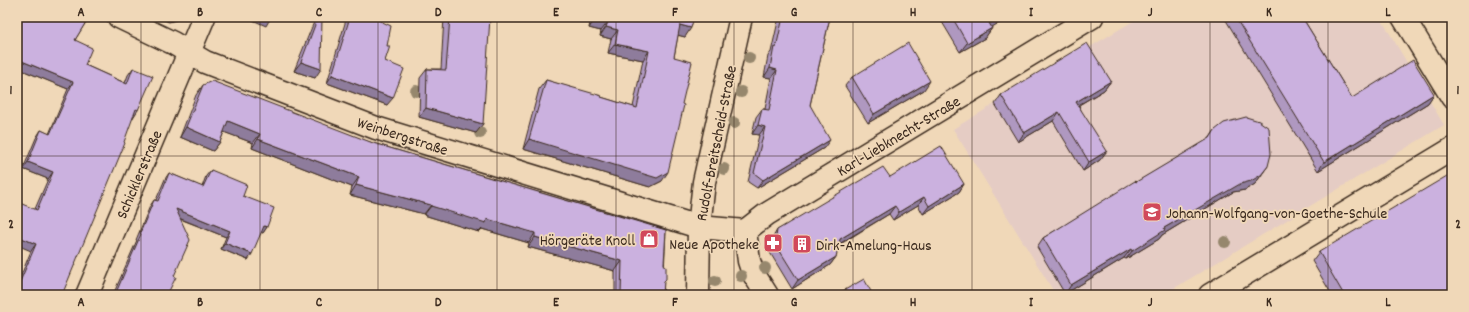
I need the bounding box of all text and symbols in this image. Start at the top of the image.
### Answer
text: A [77,4,85,23]
text: B [197,4,203,23]
text: C [316,4,323,23]
text: D [435,4,442,23]
text: E [553,4,560,23]
text: F [672,4,678,23]
text: G [791,4,798,23]
text: H [910,4,917,23]
text: I [1029,4,1034,23]
text: J [1148,4,1153,23]
text: K [1266,4,1272,23]
text: L [1385,4,1391,23]
street label: Rudolf-Breitscheid-Straße [691,64,744,223]
text: 1 [10,82,13,101]
text: 1 [1457,82,1460,101]
street label: Karl-Liebknecht-Straße [833,91,966,183]
street label: Weinbergstraße [354,112,451,163]
street label: Schicklerstraße [111,127,169,223]
school or university icon: Johann-Wolfgang-von-Goethe-Schule [1141,201,1163,223]
place label: Johann-Wolfgang-von-Goethe-Schule [1166,203,1387,226]
text: 2 [8,216,14,235]
text: 2 [1455,216,1461,235]
shop icon: Hörgeräte Knoll [638,228,660,250]
place label: Hörgeräte Knoll [540,230,635,253]
pharmacy icon: Neue Apotheke [762,232,784,254]
building icon: Dirk-Amelung-Haus [791,233,813,255]
place label: Neue Apotheke [669,234,759,257]
place label: Dirk-Amelung-Haus [816,235,932,258]
text: A [77,294,85,312]
text: B [197,294,203,312]
text: C [316,294,323,312]
text: D [435,294,442,312]
text: E [553,294,560,312]
text: F [672,294,678,312]
text: G [791,294,798,312]
text: H [910,294,917,312]
text: I [1029,294,1034,312]
text: J [1148,294,1153,312]
text: K [1266,294,1272,312]
text: L [1385,294,1391,312]

